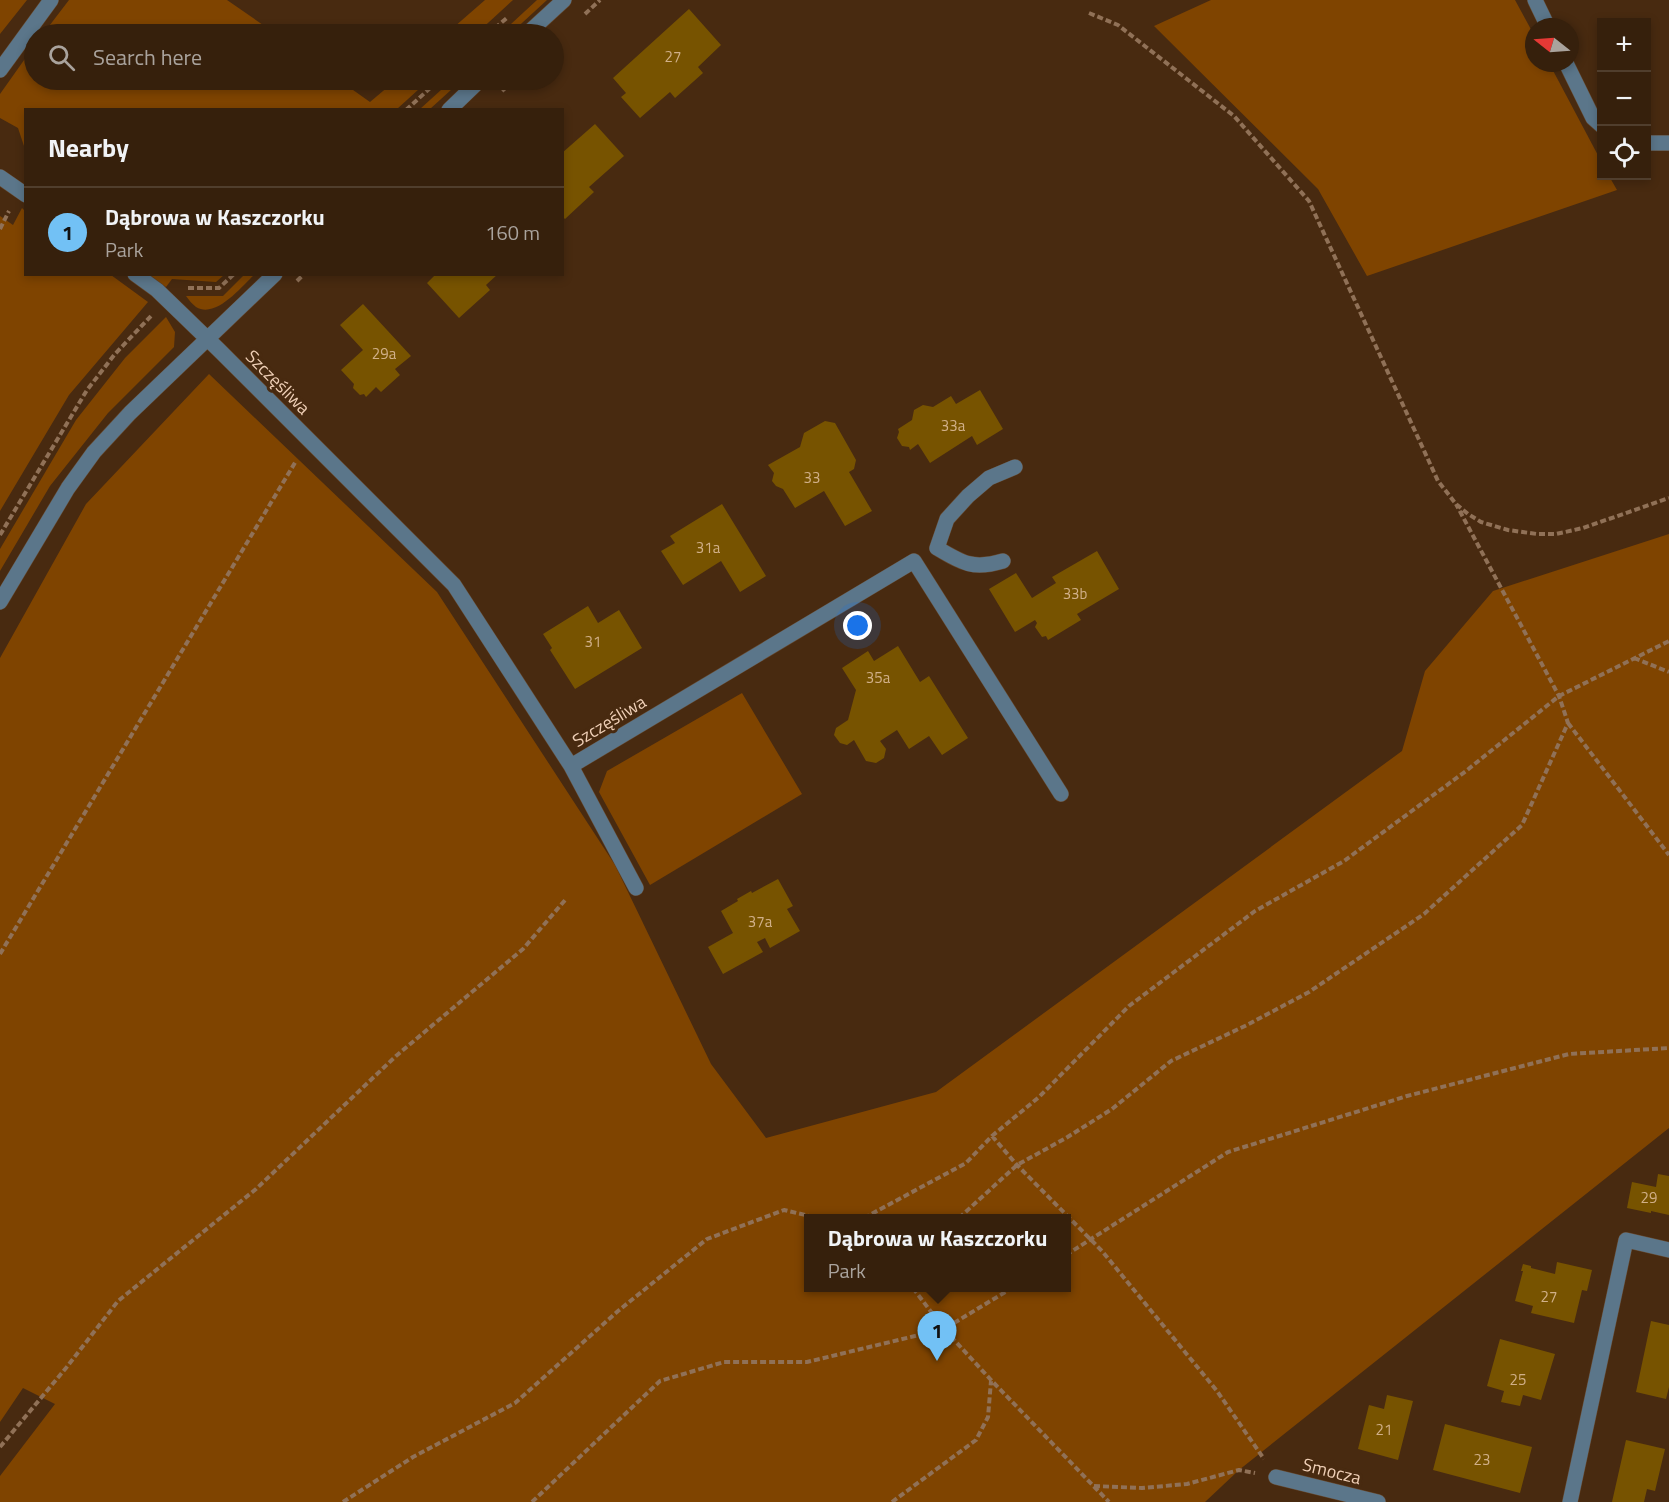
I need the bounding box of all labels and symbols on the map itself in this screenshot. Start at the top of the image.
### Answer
north arrow [1525,18,1579,72]
house number: 27 [665,45,681,68]
house number: 29a [372,342,397,365]
street label: Szczęśliwa [239,343,317,421]
house number: 33a [941,414,966,437]
house number: 33 [804,466,820,489]
house number: 31a [696,536,721,559]
house number: 33b [1063,582,1087,605]
your location [843,611,872,640]
house number: 31 [585,630,601,653]
house number: 35a [866,666,891,689]
street label: Szczęśliwa [567,688,651,754]
house number: 37a [748,910,773,933]
house number: 29 [1641,1186,1657,1209]
house number: 27 [1541,1285,1557,1308]
pin: 1 [918,1312,956,1361]
house number: 25 [1510,1368,1526,1391]
house number: 21 [1376,1418,1392,1441]
house number: 23 [1474,1448,1490,1471]
street label: Smocza [1300,1451,1364,1491]

